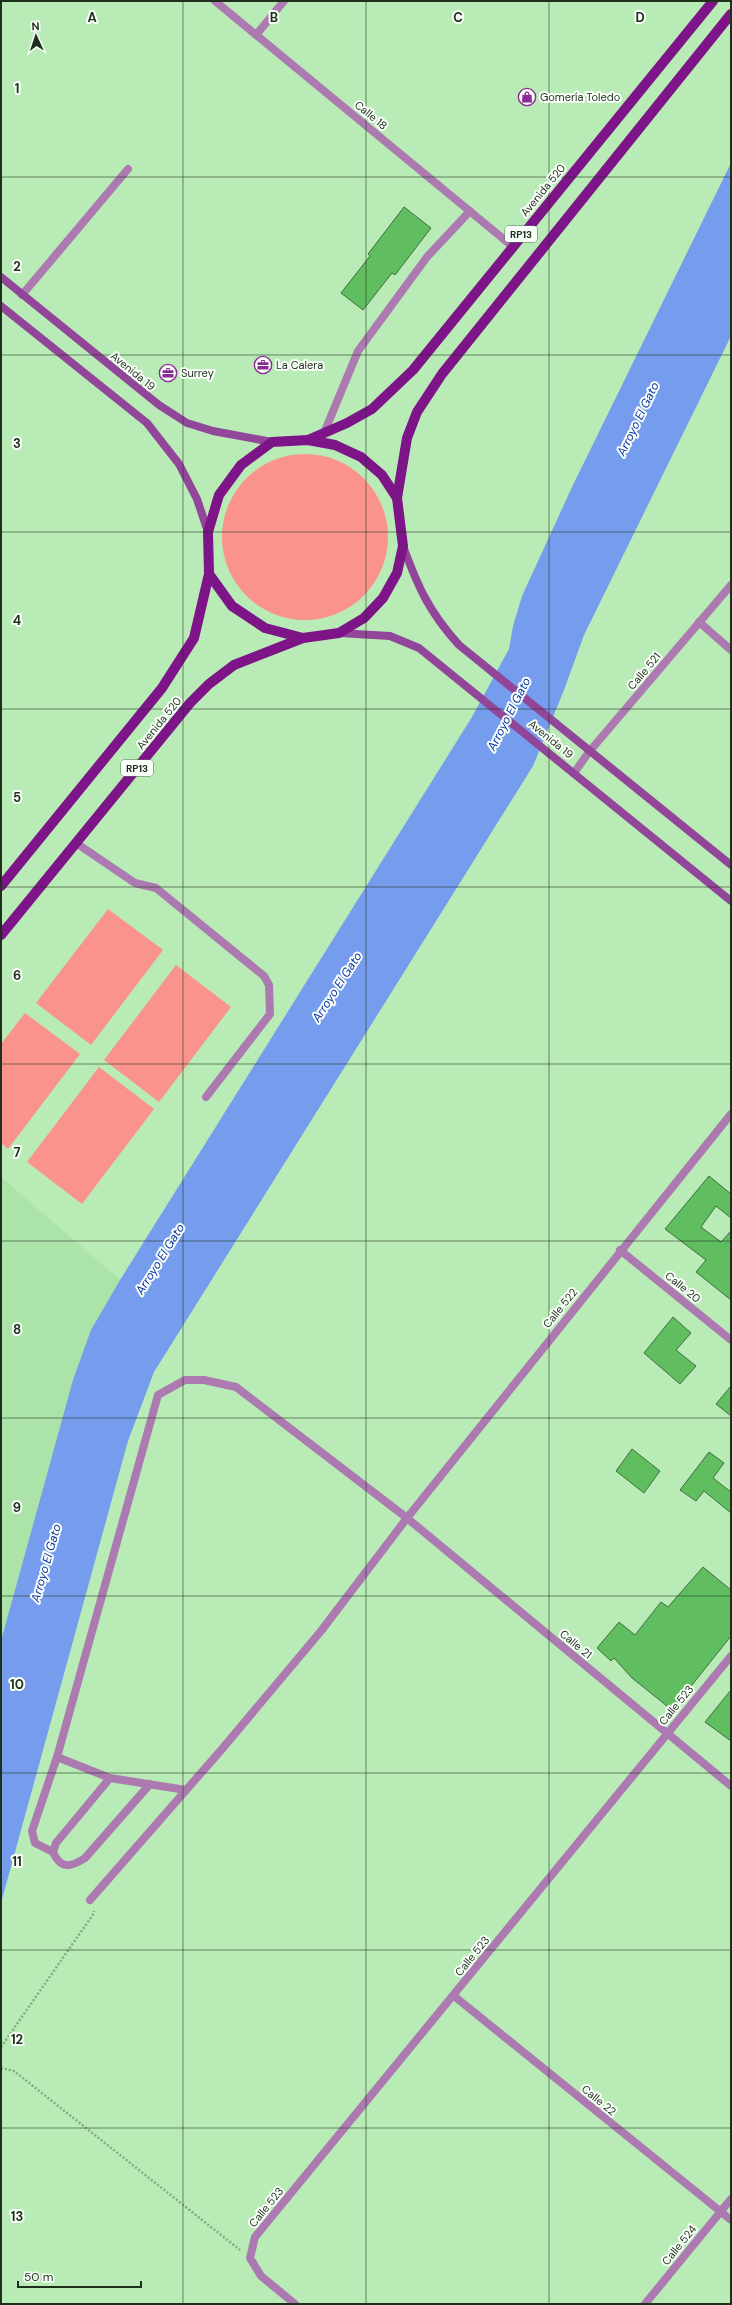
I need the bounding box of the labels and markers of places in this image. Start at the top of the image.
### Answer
shop icon: Gomería Toledo [517,87,537,107]
place label: Gomería Toledo [540,90,620,104]
office icon: La Calera [253,355,273,375]
place label: La Calera [276,358,323,372]
office icon: Surrey [158,363,178,383]
place label: Surrey [181,366,214,380]

